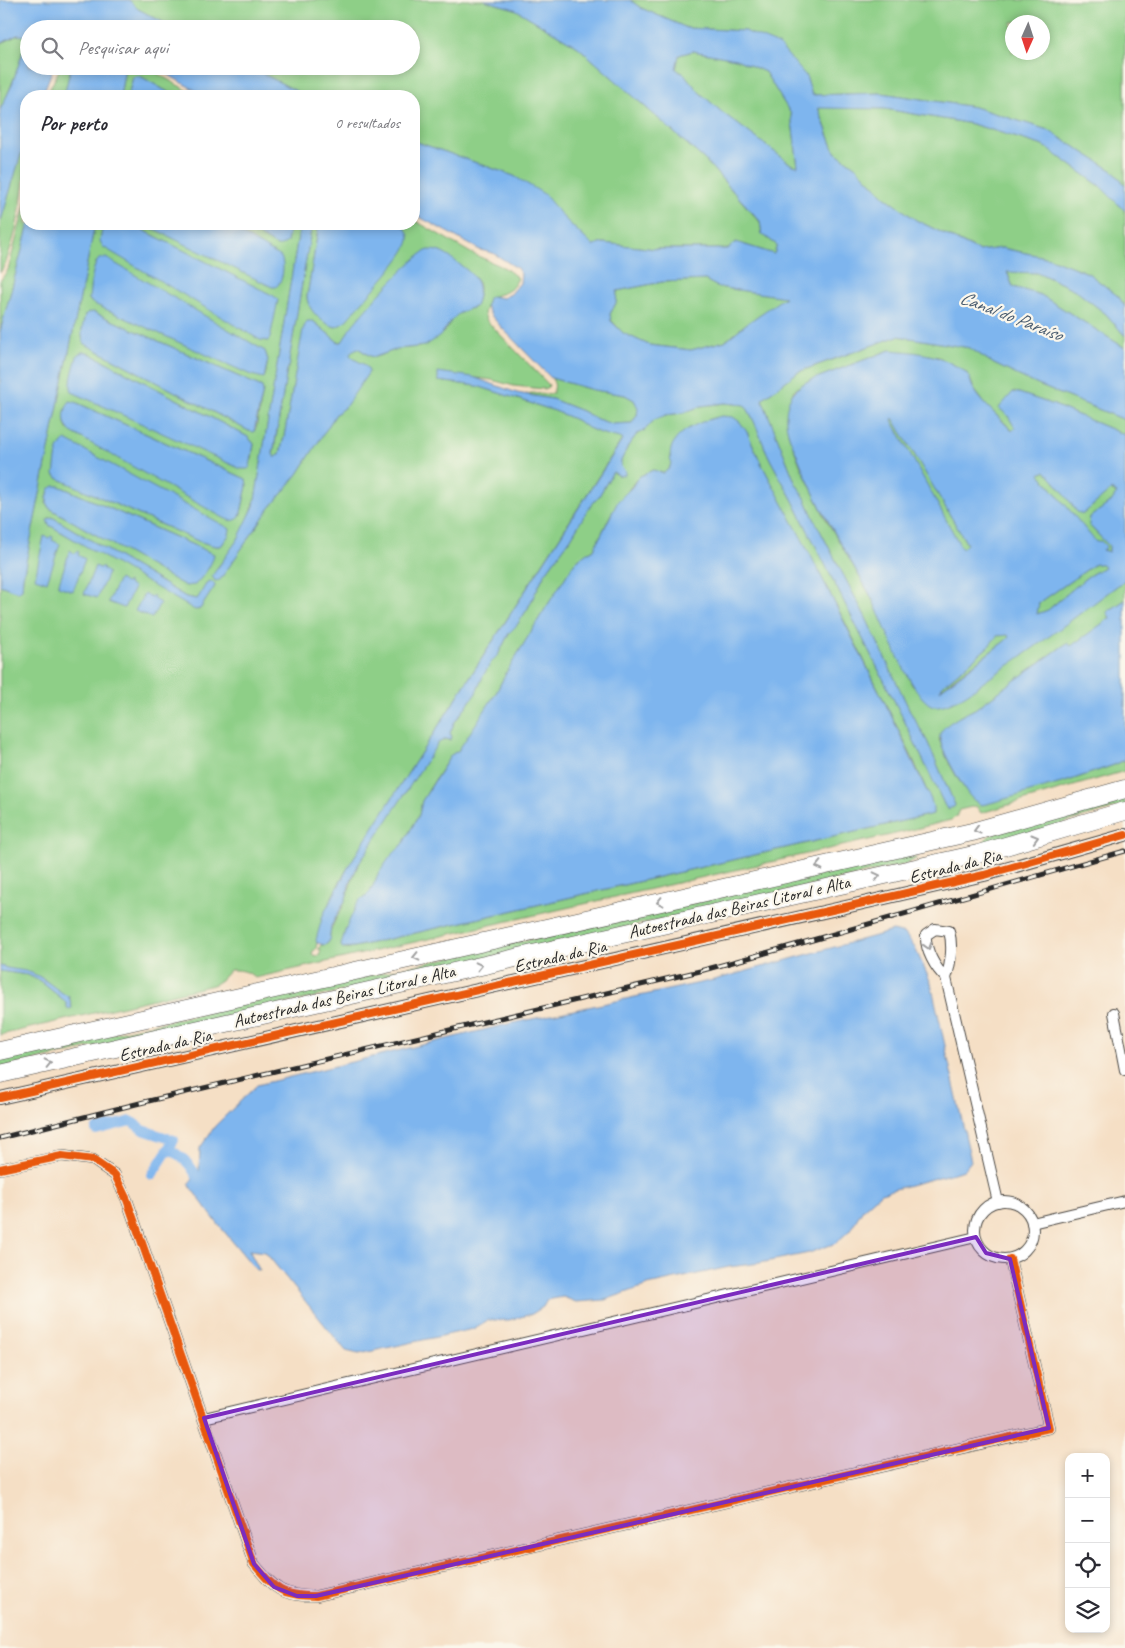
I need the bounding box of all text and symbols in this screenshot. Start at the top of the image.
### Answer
north arrow [1005,15,1050,60]
search box [20,20,420,75]
icon: search [38,34,66,62]
text: Pesquisar aqui [78,36,168,60]
text: Por perto [40,110,107,136]
text: 0 resultados [335,113,400,133]
water label: Canal do Paraíso [956,286,1068,347]
one-way arrow [972,824,981,835]
one-way arrow [1030,833,1038,843]
street label: Estrada da Ria [907,844,1005,888]
one-way arrow [814,860,823,871]
street label: Autoestrada das Beiras Litoral e Alta [626,870,854,943]
one-way arrow [872,871,881,882]
one-way arrow [656,896,664,907]
street label: Estrada da Ria [512,934,610,977]
one-way arrow [923,941,933,950]
one-way arrow [412,951,421,962]
street label: Autoestrada das Beiras Litoral e Alta [231,959,459,1032]
one-way arrow [475,961,484,972]
street label: Estrada da Ria [117,1023,215,1066]
one-way arrow [43,1058,52,1069]
map controls [1065,1453,1110,1633]
button: + [1065,1453,1110,1498]
button: − [1065,1498,1110,1543]
button: locate [1065,1543,1110,1588]
button: layers [1065,1588,1110,1633]

